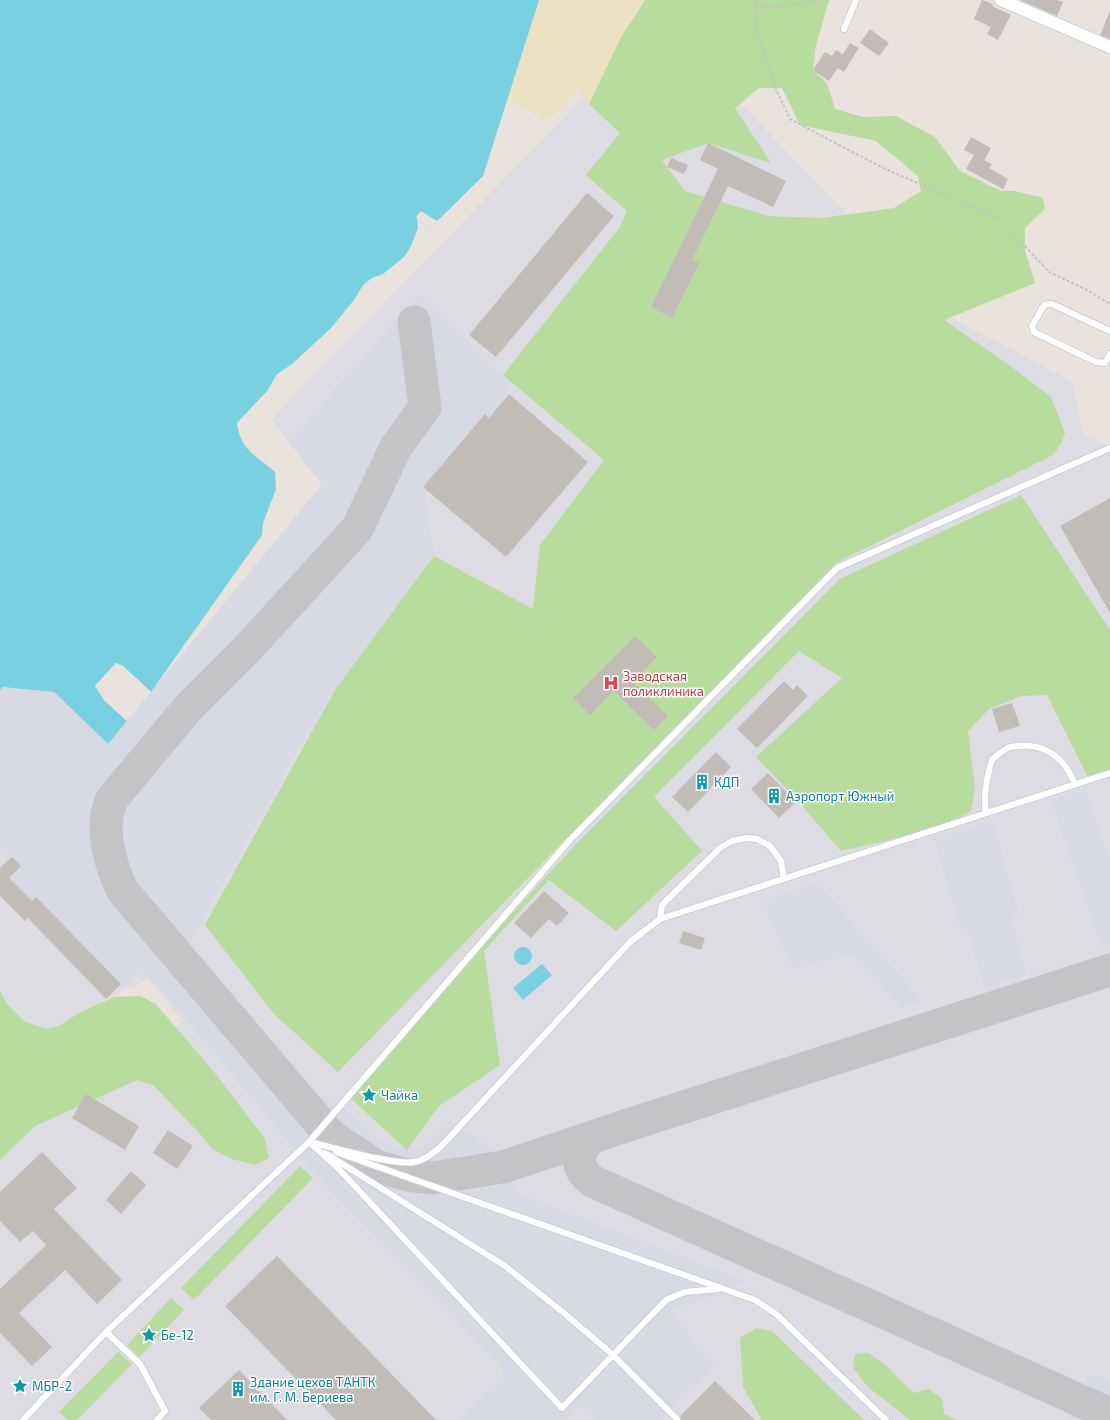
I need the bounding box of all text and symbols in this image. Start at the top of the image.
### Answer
place label: Заводская поликлиника [623,668,704,699]
hospital icon: Заводская поликлиника [602,674,620,692]
building icon: КДП [693,773,711,791]
place label: КДП [714,774,740,790]
building icon: Аэропорт Южный [765,787,783,805]
place label: Аэропорт Южный [786,788,894,804]
place icon: Чайка [360,1086,378,1104]
place label: Чайка [381,1087,418,1103]
place icon: Бе-12 [140,1326,158,1344]
place label: Бе-12 [161,1327,194,1343]
place label: Здание цехов ТАНТК им. Г. М. Бериева [250,1374,376,1405]
place icon: МБР-2 [11,1377,29,1395]
place label: МБР-2 [32,1378,72,1394]
building icon: Здание цехов ТАНТК им. Г. М. Бериева [229,1380,247,1398]

